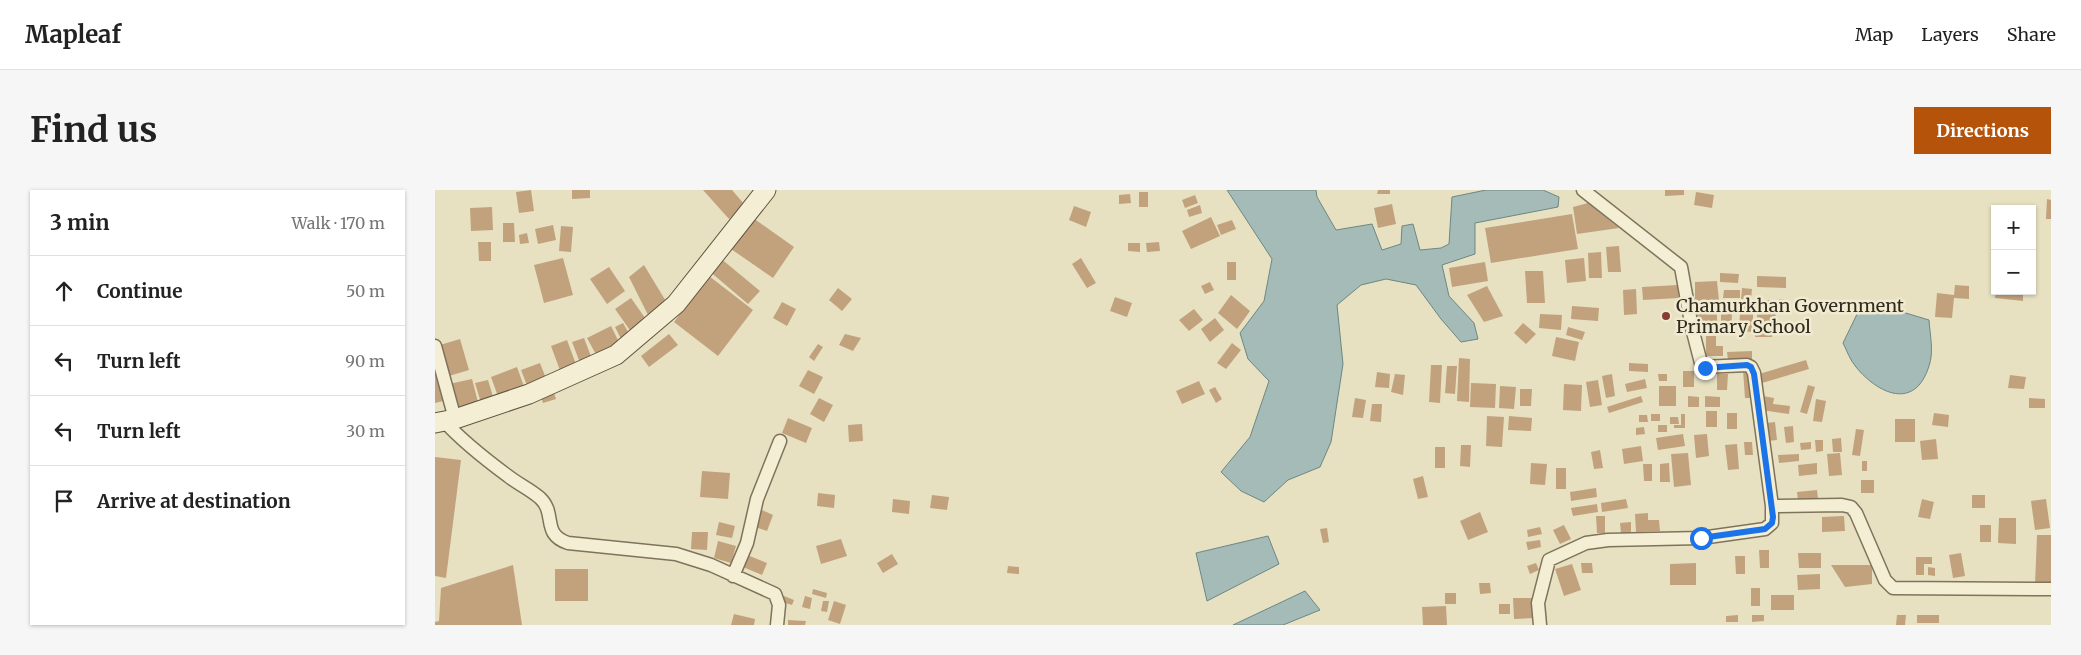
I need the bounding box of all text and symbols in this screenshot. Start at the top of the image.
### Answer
text: Mapleaf [25,19,121,50]
text: Map [1855,23,1893,46]
text: Layers [1921,23,1979,46]
text: Share [2007,23,2056,46]
button: Directions [1914,107,2051,154]
text: Find us [30,108,157,152]
map controls [1991,205,2036,295]
button: + [1991,205,2036,250]
text: 3 min [50,209,109,236]
text: Walk · 170 m [292,213,385,233]
button: − [1991,250,2036,295]
icon: ahead [50,277,78,305]
text: Continue [97,279,183,303]
text: 50 m [346,281,385,301]
place label: Chamurkhan Government Primary School [1676,294,1904,338]
marker: Chamurkhan Government Primary School [1660,310,1672,322]
icon: left [50,347,78,375]
text: Turn left [97,349,181,373]
text: 90 m [345,351,385,371]
route end [1694,357,1717,380]
icon: left [50,417,78,445]
text: Turn left [97,419,181,443]
text: 30 m [346,421,385,441]
icon: arrive [50,487,78,515]
text: Arrive at destination [97,489,291,513]
route start [1690,527,1713,550]

